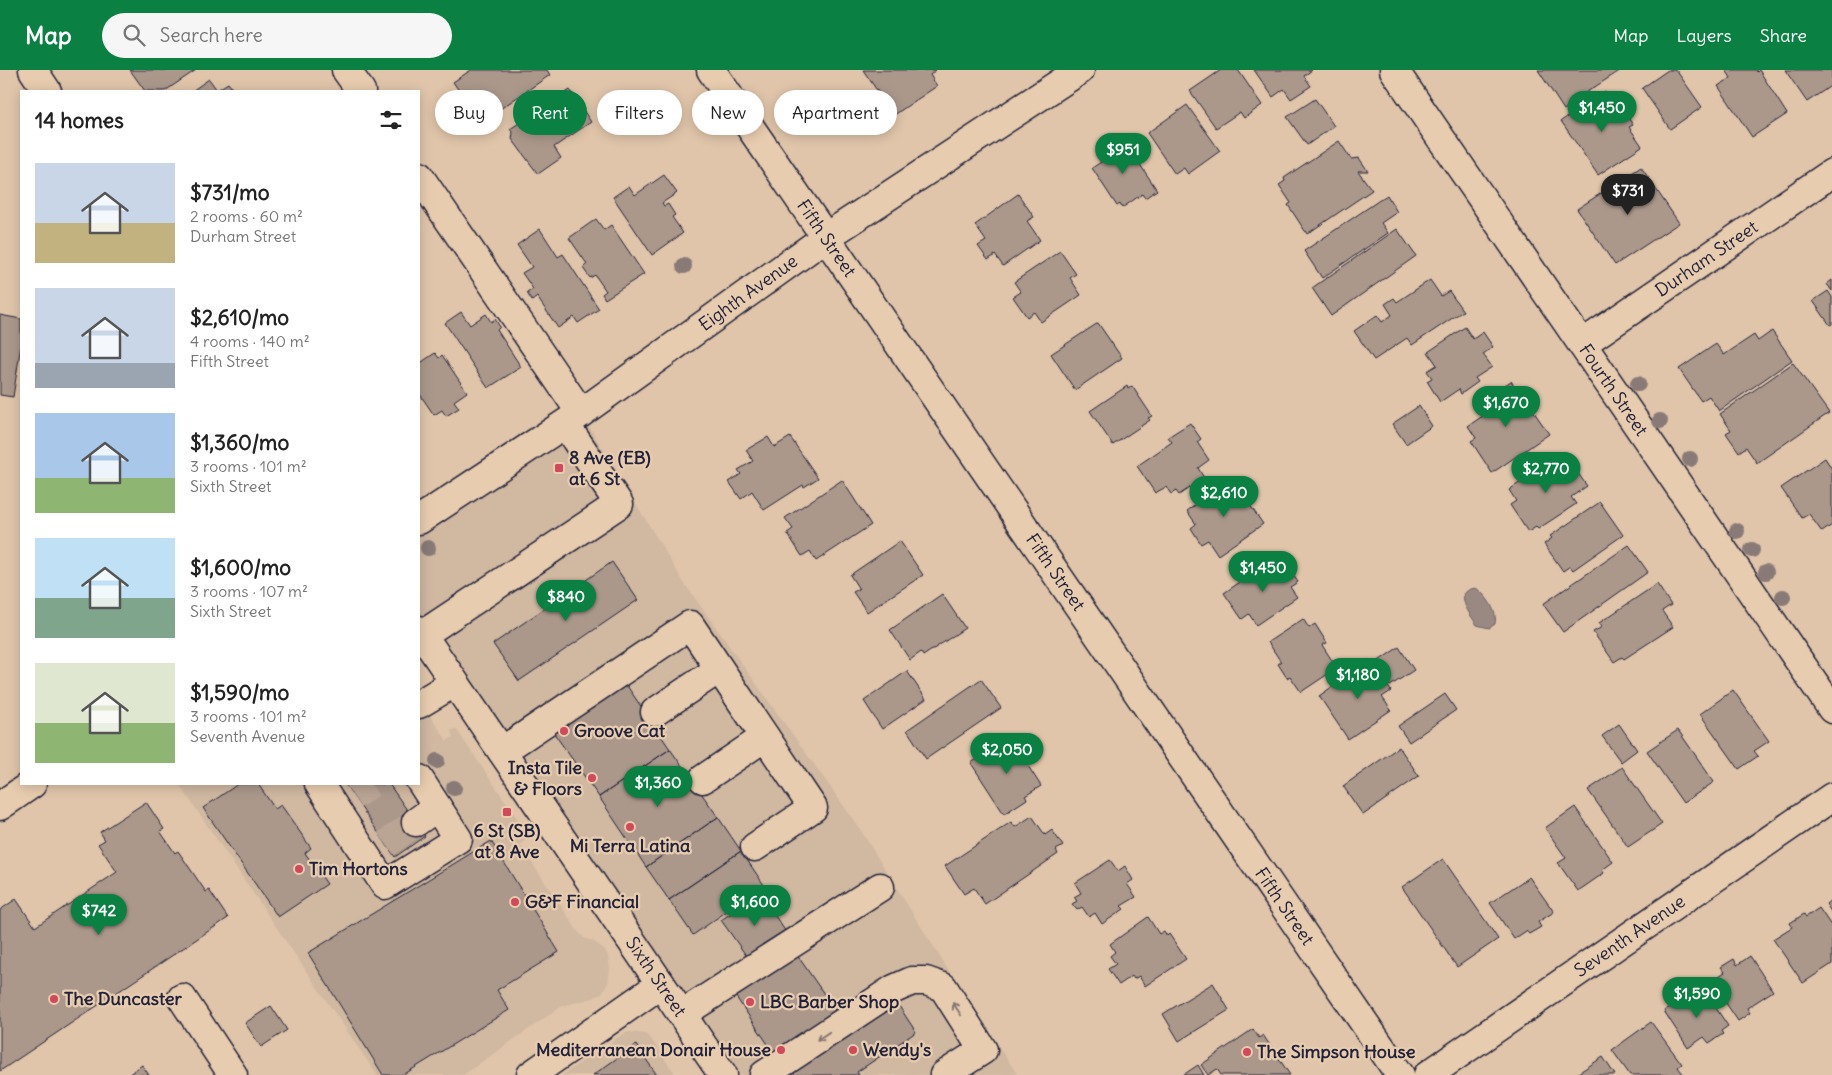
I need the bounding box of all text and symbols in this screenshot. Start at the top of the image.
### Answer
search box [102,13,452,58]
text: Map [25,20,72,50]
icon: search [120,21,148,49]
text: Search here [160,23,263,47]
text: Map [1613,24,1648,47]
text: Layers [1676,24,1732,47]
text: Share [1760,24,1807,47]
chip: Buy [435,90,503,135]
chip: Rent [513,90,587,135]
chip: Filters [597,90,682,135]
chip: New [692,90,764,135]
chip: Apartment [774,90,897,135]
pin: $1,450 [1561,90,1643,133]
text: $1,450 [1579,97,1625,117]
icon: filters [377,106,405,134]
text: 14 homes [35,107,124,134]
pin: $951 [1093,132,1153,175]
text: $951 [1106,139,1140,159]
pin: $731 [1598,174,1658,216]
text: $731/mo [190,179,270,206]
text: $731 [1612,180,1644,200]
icon: home [75,183,135,243]
street label: Fifth Street [792,195,861,281]
text: 2 rooms · 60 m² [190,206,303,226]
street label: Durham Street [1651,215,1762,302]
text: Durham Street [190,226,296,246]
street label: Eighth Avenue [694,249,802,336]
text: $2,610/mo [190,304,289,331]
icon: home [75,308,135,368]
text: 4 rooms · 140 m² [190,331,310,351]
street label: Fourth Street [1574,339,1653,440]
text: Fifth Street [190,351,269,371]
pin: $1,670 [1465,386,1547,428]
text: $1,670 [1483,392,1529,412]
text: $1,360/mo [190,429,289,456]
icon: home [75,433,135,493]
place label: 8 Ave (EB) at 6 St [569,446,651,490]
pin: $2,770 [1505,452,1587,494]
text: 3 rooms · 101 m² [190,456,307,476]
text: $2,770 [1522,458,1570,478]
marker: 8 Ave (EB) at 6 St [553,462,565,474]
text: Sixth Street [190,476,272,496]
pin: $2,610 [1183,476,1265,518]
text: $2,610 [1200,482,1248,502]
street label: Fifth Street [1021,529,1090,615]
pin: $1,450 [1222,550,1304,593]
text: $1,600/mo [190,554,291,581]
text: $1,450 [1240,557,1286,577]
icon: home [75,558,135,618]
pin: $840 [536,580,596,622]
text: 3 rooms · 107 m² [190,581,308,601]
text: $840 [547,586,585,606]
text: Sixth Street [190,601,272,621]
pin: $1,180 [1317,658,1399,700]
text: $1,180 [1336,664,1380,684]
text: $1,590/mo [190,679,289,706]
icon: home [75,683,135,743]
text: 3 rooms · 101 m² [190,706,307,726]
place label: Groove Cat [574,719,666,742]
marker: Groove Cat [558,725,570,737]
text: Seventh Avenue [190,726,305,746]
pin: $2,050 [966,732,1048,775]
text: $2,050 [981,739,1033,759]
place label: Insta Tile & Floors [508,756,582,800]
pin: $1,360 [617,766,699,808]
marker: Insta Tile & Floors [586,772,598,784]
text: $1,360 [634,772,682,792]
marker: 6 St (SB) at 8 Ave [501,806,513,818]
place label: 6 St (SB) at 8 Ave [473,819,541,863]
marker: Mi Terra Latina [624,821,636,833]
place label: Mi Terra Latina [570,834,690,857]
place label: Tim Hortons [309,857,408,880]
marker: Tim Hortons [293,863,305,875]
street label: Fifth Street [1250,863,1319,949]
pin: $1,600 [714,884,796,927]
place label: G&F Financial [525,890,639,913]
street label: Seventh Avenue [1570,890,1689,982]
text: $1,600 [731,891,779,911]
pin: $742 [69,894,129,936]
marker: G&F Financial [509,896,521,908]
text: $742 [82,900,116,920]
street label: Sixth Street [621,932,692,1021]
pin: $1,590 [1656,976,1738,1019]
text: $1,590 [1673,983,1721,1003]
place label: The Duncaster [64,987,183,1010]
place label: LBC Barber Shop [760,990,899,1013]
marker: The Duncaster [48,993,60,1005]
marker: LBC Barber Shop [744,996,756,1008]
one-way arrow [951,1002,961,1016]
one-way arrow [816,1031,830,1041]
place label: Mediterranean Donair House [536,1038,771,1061]
place label: Wendy's [863,1038,931,1061]
place label: The Simpson House [1257,1040,1416,1063]
marker: Mediterranean Donair House [775,1044,787,1056]
marker: Wendy's [847,1044,859,1056]
marker: The Simpson House [1241,1046,1253,1058]

